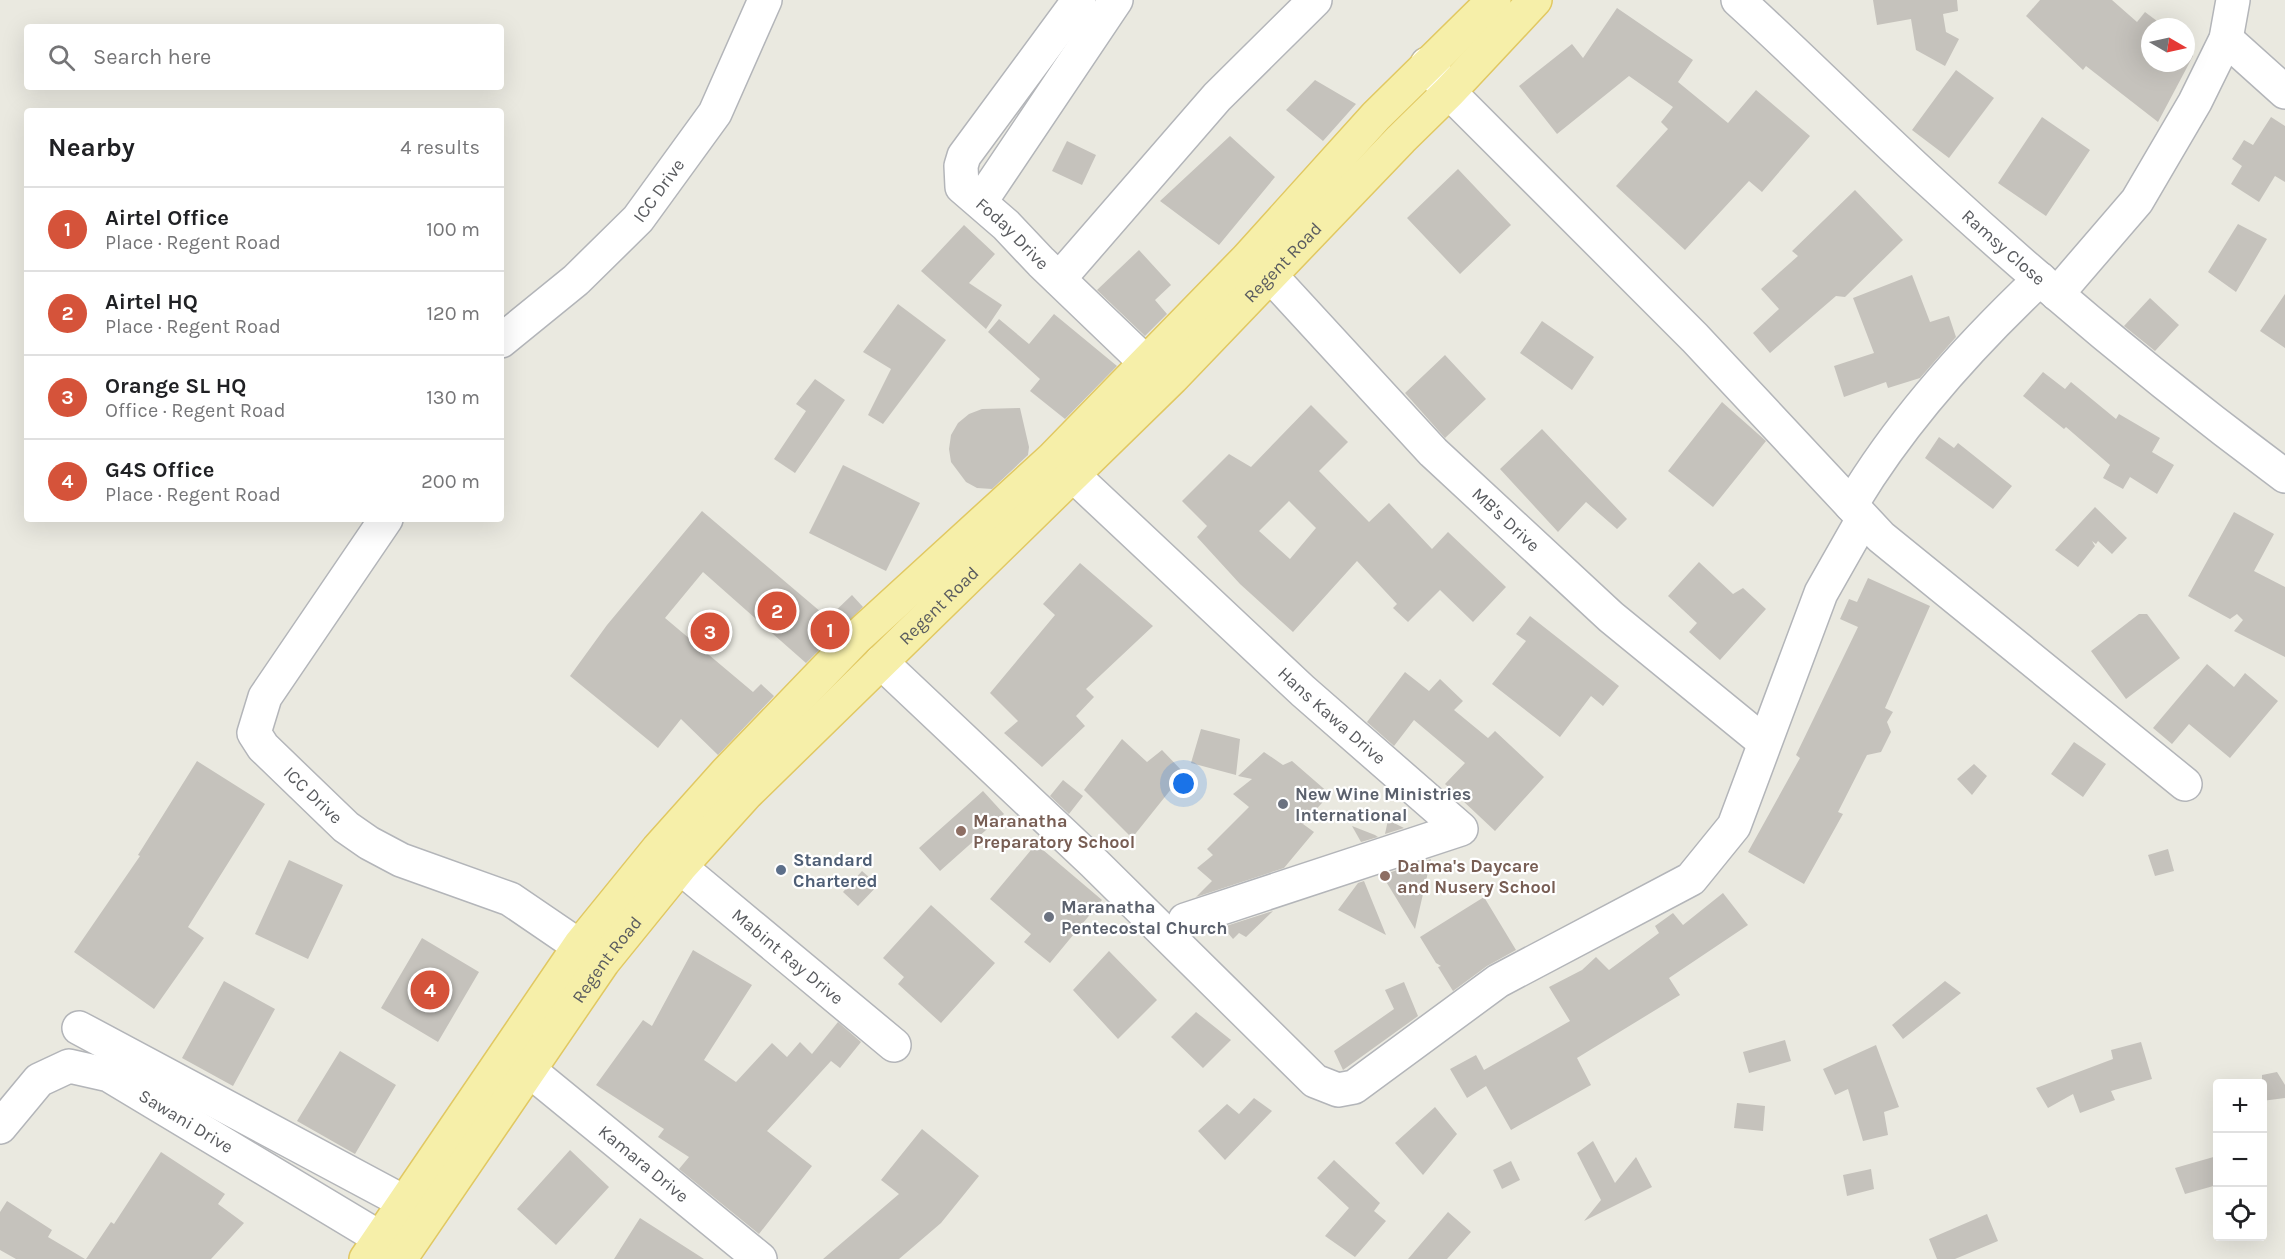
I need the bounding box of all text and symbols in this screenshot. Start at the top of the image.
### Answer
north arrow [2141,18,2195,72]
search box [24,24,504,90]
icon: search [45,41,78,74]
text: Search here [93,44,211,70]
text: Nearby [48,132,135,163]
text: 4 results [400,136,480,159]
street label: ICC Drive [628,154,689,227]
street label: Foday Drive [971,193,1053,275]
text: Airtel Office [105,205,229,231]
street label: Ramsy Close [1957,205,2050,290]
text: 1 [64,218,71,241]
text: 100 m [426,218,480,241]
street label: Regent Road [1239,218,1326,307]
text: Place · Regent Road [105,231,281,254]
text: Airtel HQ [105,289,198,315]
text: 2 [61,302,74,325]
text: 120 m [426,302,480,325]
text: Place · Regent Road [105,315,281,338]
text: Orange SL HQ [105,373,246,399]
text: 3 [61,386,74,409]
text: 130 m [426,386,480,409]
text: Office · Regent Road [105,399,286,422]
text: G4S Office [105,457,214,483]
text: 4 [62,470,73,493]
text: 200 m [421,470,480,493]
text: Place · Regent Road [105,483,281,506]
street label: MB's Drive [1467,483,1544,556]
street label: Regent Road [894,562,983,650]
pin: 2 [758,588,796,634]
pin: 1 [810,608,850,652]
pin: 3 [690,610,730,654]
street label: Hans Kawa Drive [1273,662,1390,769]
street label: ICC Drive [279,762,347,829]
your location [1169,769,1198,798]
place label: New Wine Ministries International [1295,783,1471,826]
marker: New Wine Ministries International [1276,797,1290,811]
place label: Maranatha Preparatory School [973,810,1135,853]
marker: Maranatha Preparatory School [954,824,968,838]
place label: Standard Chartered [793,849,878,892]
place label: Dalma's Daycare and Nusery School [1397,855,1556,898]
marker: Standard Chartered [774,863,788,877]
marker: Dalma's Daycare and Nusery School [1378,869,1392,883]
place label: Maranatha Pentecostal Church [1061,896,1227,939]
street label: Mabint Ray Drive [727,904,848,1009]
marker: Maranatha Pentecostal Church [1042,910,1056,924]
street label: Regent Road [567,912,647,1007]
pin: 4 [410,968,450,1012]
map controls [2213,1079,2267,1241]
button: + [2213,1079,2267,1133]
street label: Sawani Drive [135,1084,237,1158]
street label: Kamara Drive [594,1120,693,1207]
button: − [2213,1133,2267,1187]
button: locate [2213,1187,2267,1241]

